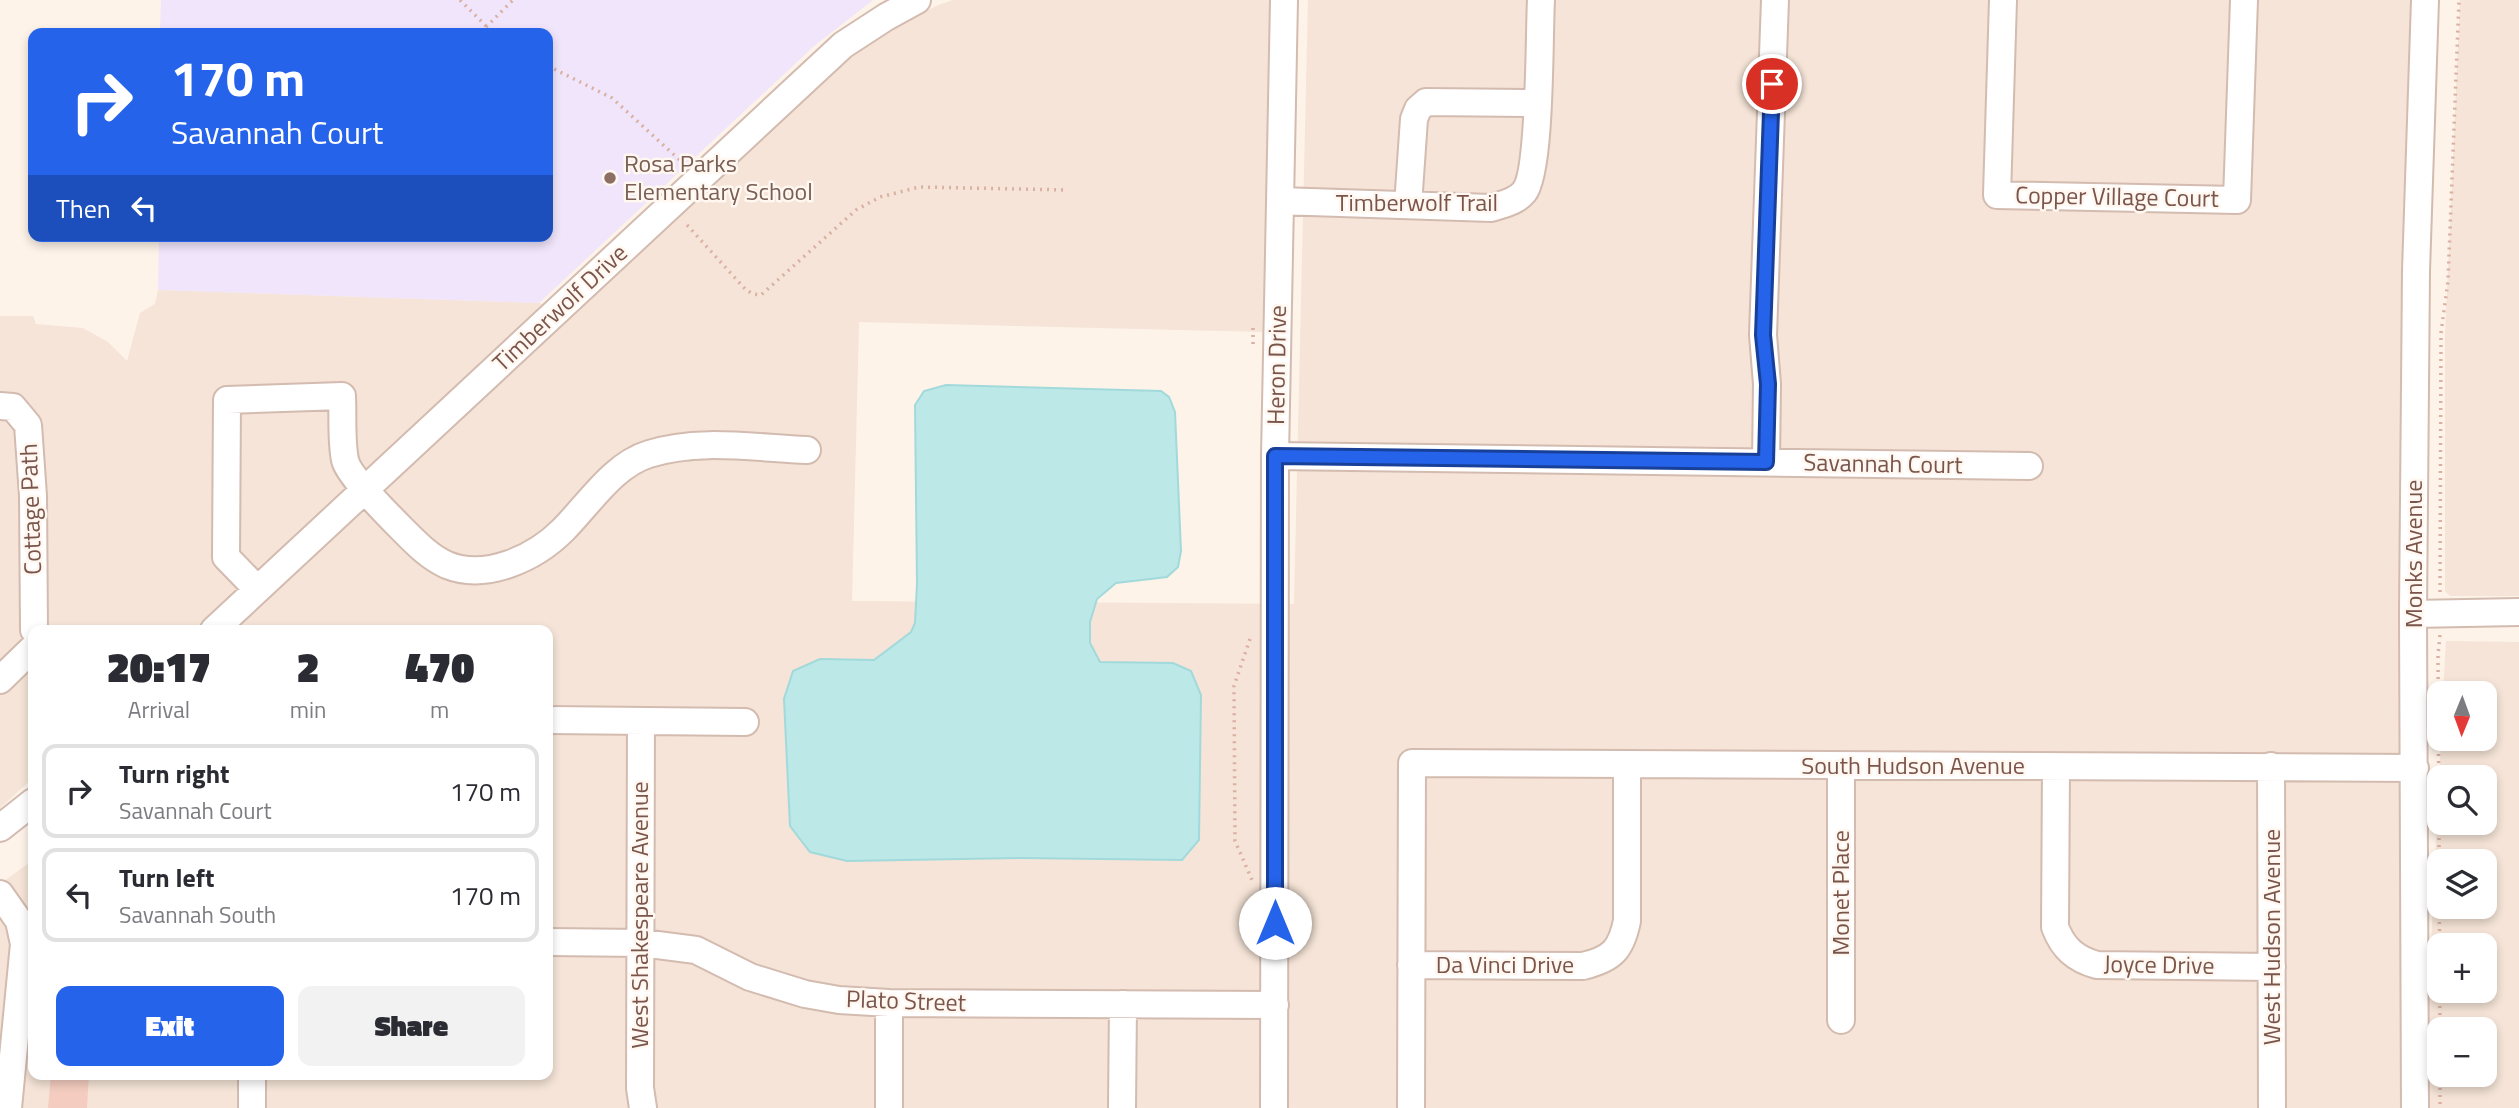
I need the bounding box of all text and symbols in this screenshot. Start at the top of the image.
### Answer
text: 170 m [171,40,305,115]
pin [1742,54,1802,114]
icon: right [56,56,147,147]
icon: arrive [1753,65,1791,103]
text: Savannah Court [171,108,383,156]
place label: Rosa Parks Elementary School [624,145,813,209]
marker: Rosa Parks Elementary School [602,170,618,186]
street label: Copper Village Court [2015,176,2220,216]
street label: Timberwolf Trail [1336,184,1498,220]
text: Then [56,189,111,228]
icon: left [125,189,163,227]
street label: Timberwolf Drive [484,235,635,379]
street label: Heron Drive [1257,305,1295,425]
street label: Cottage Path [10,443,50,575]
street label: Savannah Court [1803,444,1964,482]
street label: Monks Avenue [2395,480,2431,628]
text: 20:17 [107,634,211,698]
text: 2 [297,634,320,698]
text: 470 [405,634,474,698]
north arrow [2427,681,2497,751]
map controls [2427,681,2497,1087]
text: Arrival [128,692,190,727]
text: min [290,692,326,727]
text: m [430,692,449,727]
street label: South Hudson Avenue [1801,747,2025,783]
text: Turn right [119,754,230,793]
button: search [2427,765,2497,835]
icon: right [60,772,98,810]
text: 170 m [450,772,521,811]
street label: West Shakespeare Avenue [621,781,657,1049]
text: Savannah Court [119,793,272,828]
street label: West Hudson Avenue [2253,829,2289,1045]
street label: Monet Place [1822,830,1858,956]
button: layers [2427,849,2497,919]
text: Turn left [119,858,214,897]
icon: left [60,876,98,914]
text: 170 m [450,876,521,915]
position arrow [1238,886,1312,960]
text: Savannah South [119,897,276,932]
button: + [2427,933,2497,1003]
street label: Joyce Drive [2103,945,2215,983]
street label: Da Vinci Drive [1436,946,1574,982]
street label: Plato Street [845,980,967,1020]
button: Exit [56,986,284,1066]
button: Share [298,986,525,1066]
button: − [2427,1017,2497,1087]

